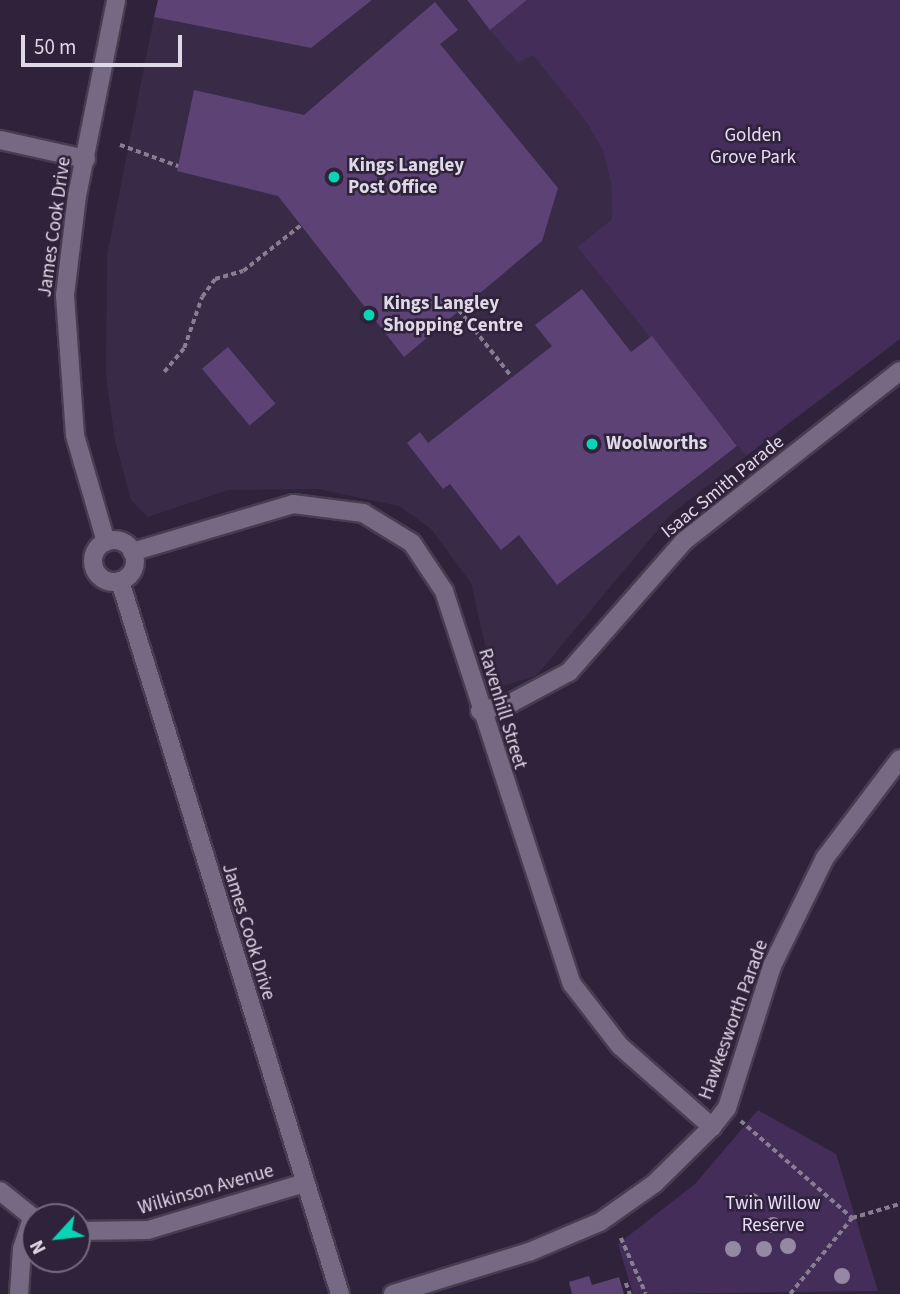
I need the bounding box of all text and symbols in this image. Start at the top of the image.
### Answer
scale bar [24,21,186,65]
text: 50 m [34,32,76,62]
park label: Golden Grove Park [710,125,796,169]
street label: James Cook Drive [34,155,76,299]
place label: Kings Langley Post Office [348,155,464,199]
marker: Kings Langley Post Office [326,169,342,185]
place label: Kings Langley Shopping Centre [383,293,523,337]
marker: Kings Langley Shopping Centre [361,307,377,323]
street label: Isaac Smith Parade [657,431,789,543]
place label: Woolworths [606,433,707,455]
marker: Woolworths [584,436,600,452]
street label: Ravenhill Street [473,646,531,772]
street label: James Cook Drive [216,861,280,1003]
street label: Hawkesworth Parade [695,937,773,1103]
street label: Wilkinson Avenue [136,1160,276,1220]
park label: Twin Willow Reserve [725,1193,821,1237]
north arrow [21,1203,91,1273]
text: N [24,1235,54,1259]

